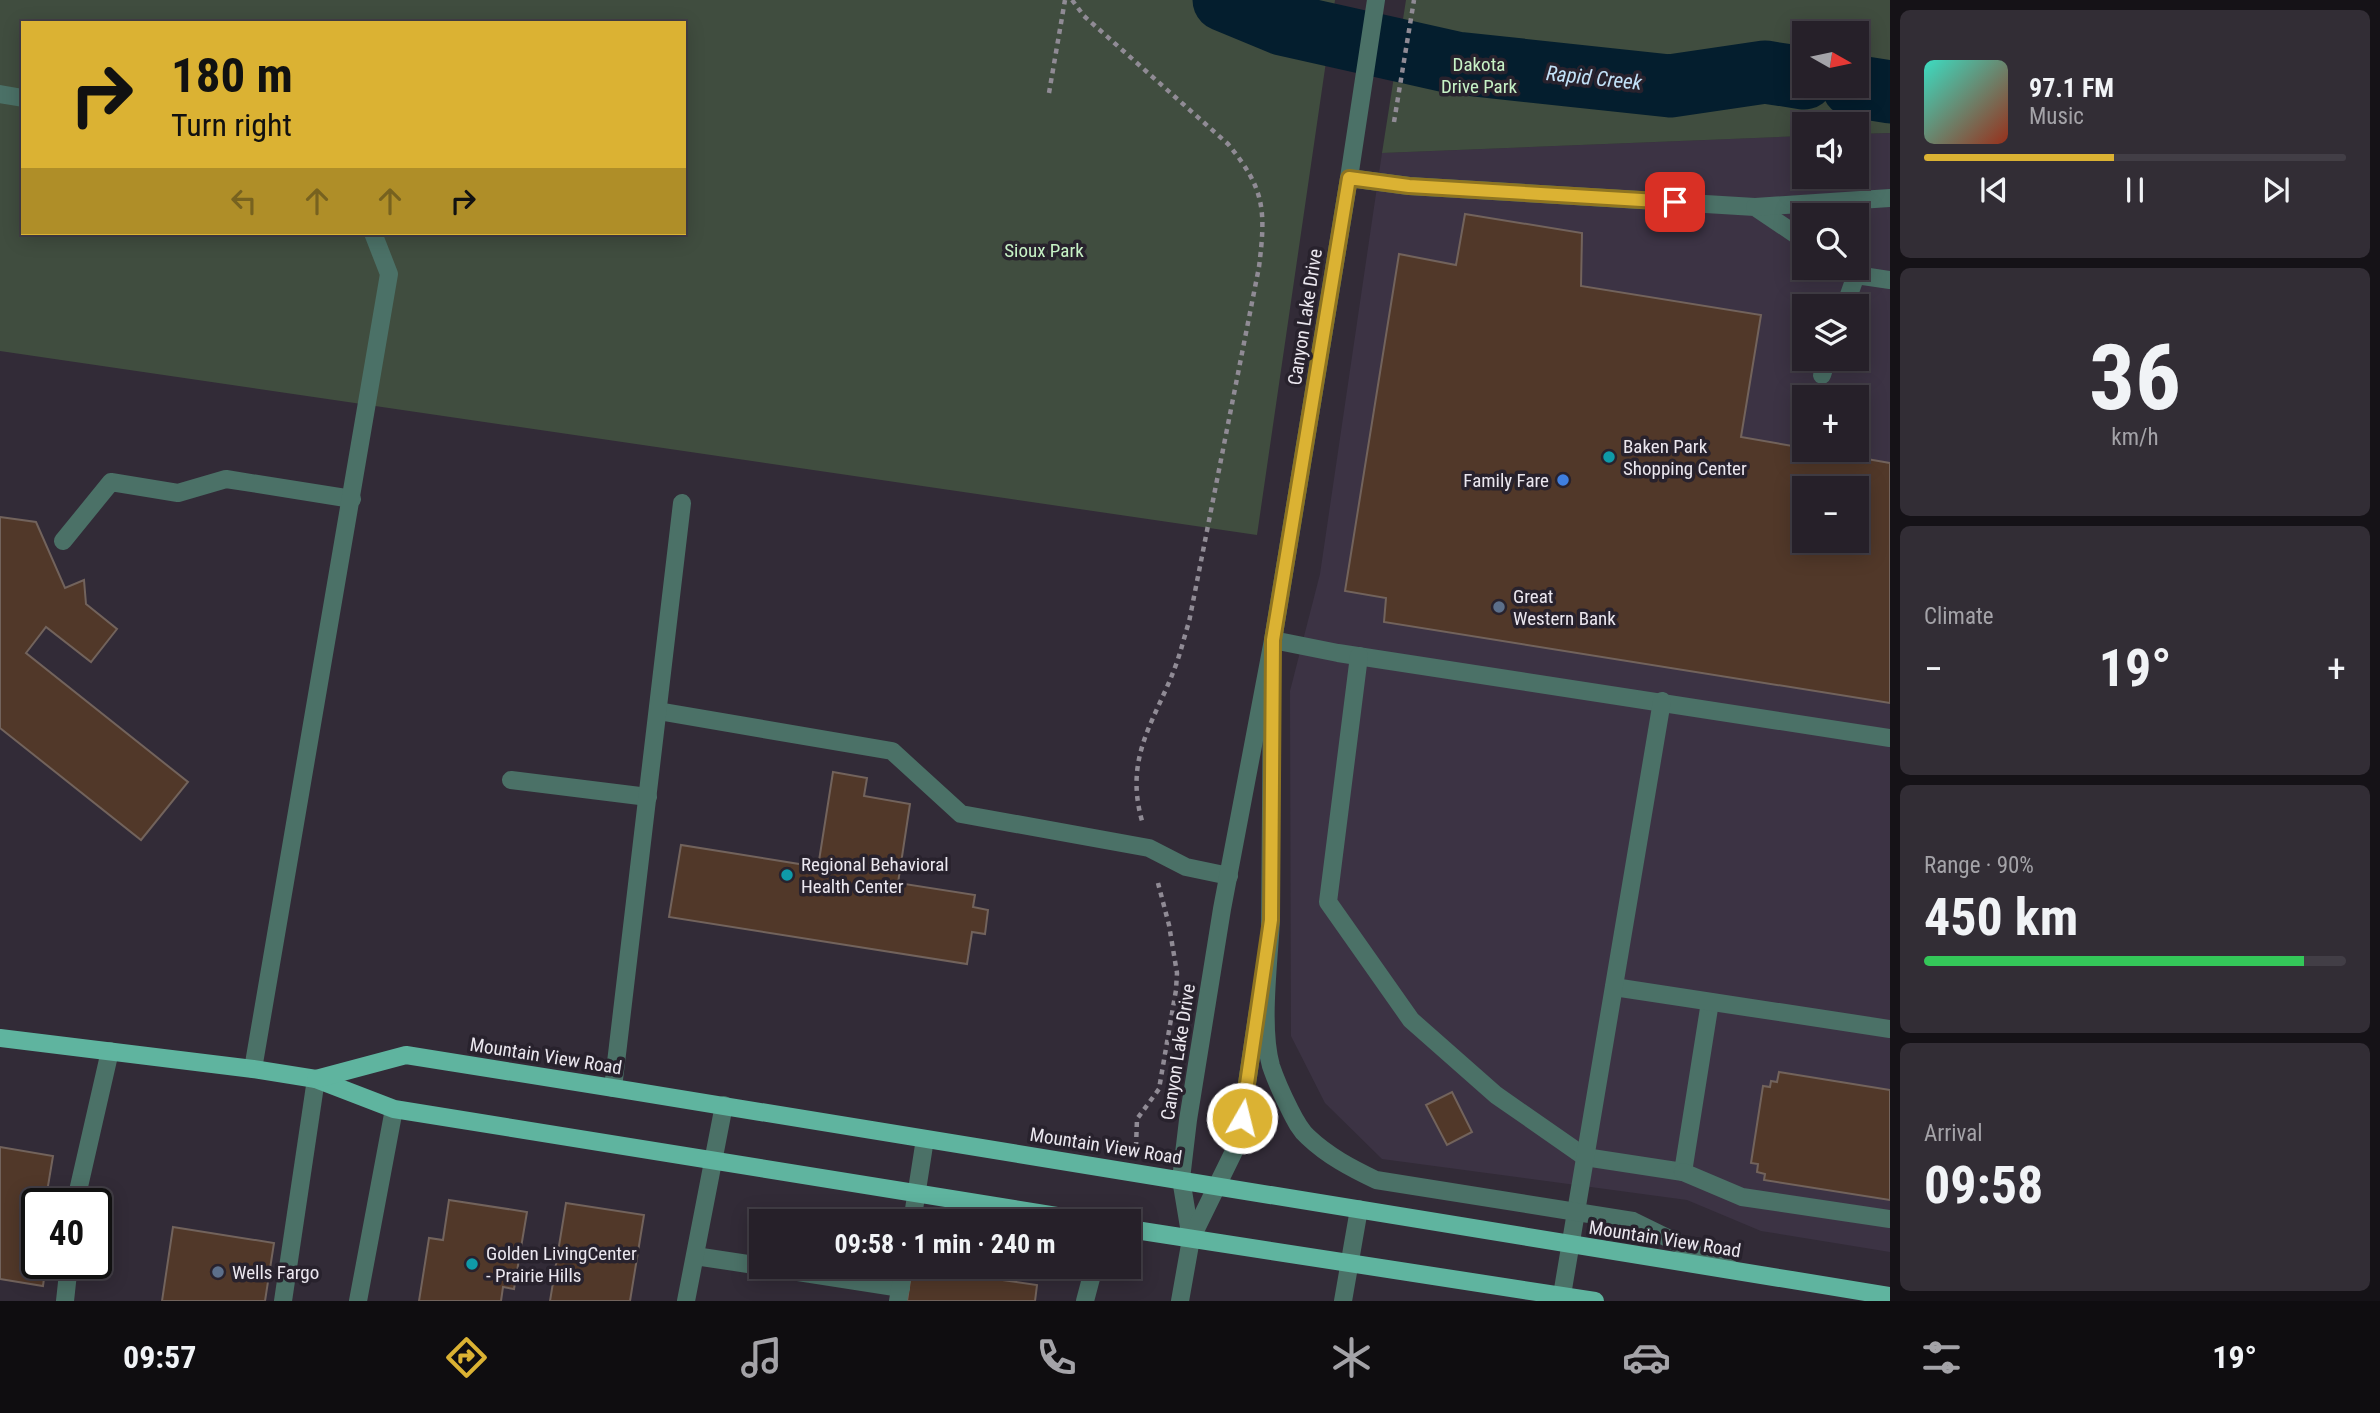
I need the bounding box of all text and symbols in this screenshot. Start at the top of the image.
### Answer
north arrow [1792,21,1869,98]
map controls [1792,21,1869,553]
text: 180 m [171,47,293,104]
icon: right [56,49,147,140]
park label: Dakota Drive Park [1441,53,1518,98]
water label: Rapid Creek [1545,61,1644,95]
text: 97.1 FM [2029,73,2114,103]
text: Music [2029,103,2084,130]
text: Turn right [171,106,292,144]
button: sound [1792,112,1869,189]
icon: previous [1975,171,2013,209]
icon: pause [2116,171,2154,209]
icon: next [2257,171,2295,209]
pin [1645,172,1705,232]
icon: left [225,182,263,220]
icon: ahead [298,182,336,220]
icon: ahead [371,182,409,220]
icon: right [444,182,482,220]
icon: arrive [1656,183,1694,221]
button: search [1792,203,1869,280]
park label: Sioux Park [1004,239,1084,262]
street label: Canyon Lake Drive [1283,247,1327,387]
button: layers [1792,294,1869,371]
text: 36 [2089,325,2181,431]
button: + [1792,385,1869,462]
text: km/h [2111,424,2159,451]
place label: Baken Park Shopping Center [1623,435,1747,480]
marker: Baken Park Shopping Center [1601,449,1617,465]
place label: Family Fare [1463,469,1549,492]
marker: Family Fare [1555,472,1571,488]
button: − [1792,476,1869,553]
place label: Great Western Bank [1513,585,1616,630]
marker: Great Western Bank [1491,599,1507,615]
text: Climate [1924,603,1994,630]
text: 19° [2099,638,2171,699]
text: − [1924,647,1943,691]
text: + [2327,647,2346,691]
text: Range · 90% [1924,852,2034,879]
place label: Regional Behavioral Health Center [801,853,949,898]
marker: Regional Behavioral Health Center [779,867,795,883]
text: 450 km [1924,887,2078,948]
street label: Canyon Lake Drive [1156,982,1200,1122]
street label: Mountain View Road [468,1033,624,1079]
position arrow [1205,1081,1279,1155]
text: Arrival [1924,1120,1983,1147]
street label: Mountain View Road [1028,1123,1184,1169]
text: 09:58 [1924,1155,2043,1216]
speed limit sign: 40 [21,1188,112,1279]
street label: Mountain View Road [1587,1216,1743,1262]
text: 09:58 · 1 min · 240 m [835,1229,1055,1259]
place label: Golden LivingCenter - Prairie Hills [486,1242,637,1287]
marker: Golden LivingCenter - Prairie Hills [464,1256,480,1272]
place label: Wells Fargo [232,1261,319,1284]
marker: Wells Fargo [210,1264,226,1280]
icon: directions [442,1333,491,1382]
icon: music [737,1333,786,1382]
icon: phone [1032,1333,1081,1382]
icon: climate [1327,1333,1376,1382]
icon: car [1622,1333,1671,1382]
icon: filters [1917,1333,1966,1382]
text: 09:57 [123,1338,196,1376]
text: 19° [2212,1338,2257,1376]

